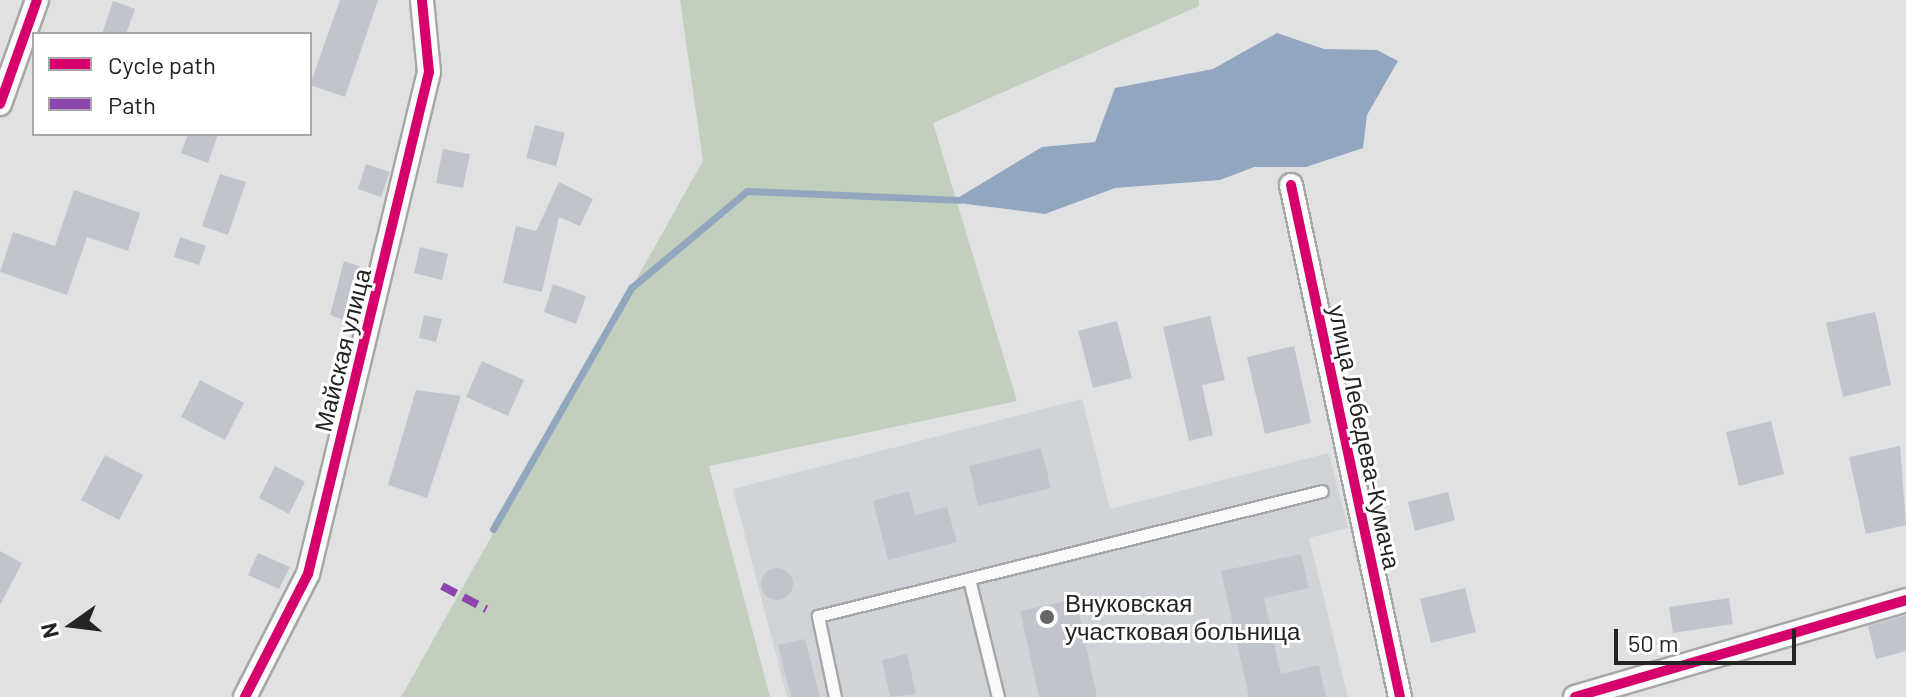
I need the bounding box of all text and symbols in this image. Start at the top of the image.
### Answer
legend [32,32,312,136]
text: Cycle path [108,50,216,79]
text: Path [108,90,156,119]
street label: Майская улица [308,265,376,435]
street label: улица Лебедева-Кумача [1323,302,1407,572]
north arrow [32,585,112,665]
place label: Внуковская участковая больница [1065,589,1300,645]
marker: Внуковская участковая больница [1036,606,1058,628]
scale bar [1618,613,1800,663]
text: N [34,621,63,641]
text: 50 m [1628,628,1679,657]

